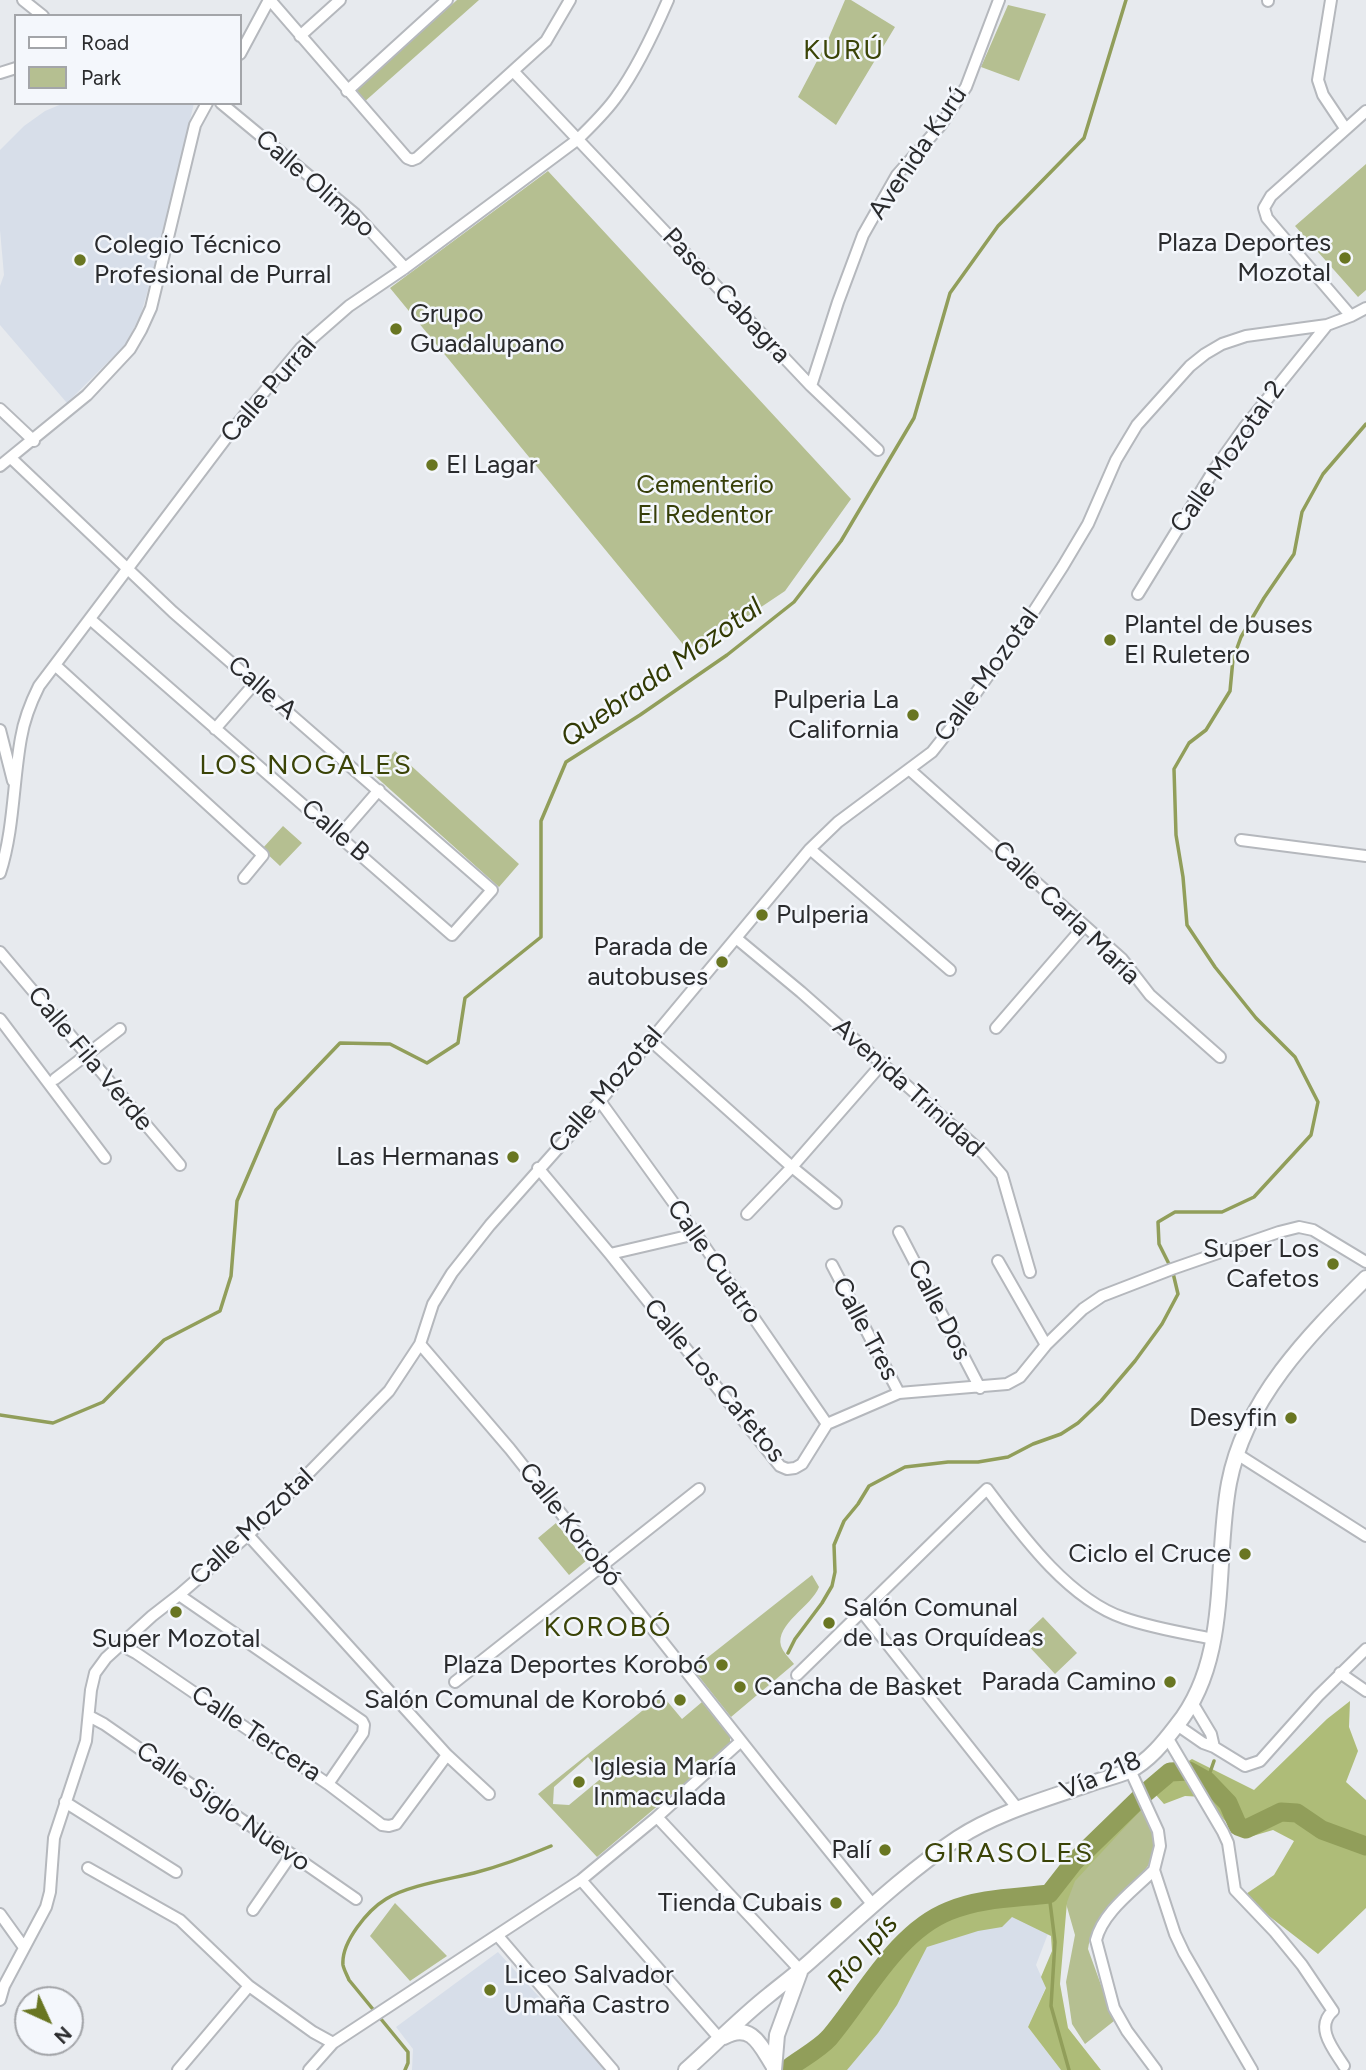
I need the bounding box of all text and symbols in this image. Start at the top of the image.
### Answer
legend [14,14,242,105]
text: Road [81,30,129,55]
district label: KURÚ [803,34,885,68]
text: Park [81,65,121,90]
street label: Avenida Kurú [862,81,974,225]
street label: Calle Olimpo [249,123,381,245]
street label: Paseo Cabagra [655,222,797,370]
place label: Plaza Deportes Mozotal [1157,227,1331,288]
place label: Colegio Técnico Profesional de Purral [94,229,332,290]
marker: Plaza Deportes Mozotal [1337,250,1353,266]
marker: Colegio Técnico Profesional de Purral [72,252,88,268]
place label: Grupo Guadalupano [410,298,564,360]
marker: Grupo Guadalupano [388,321,404,337]
street label: Calle Purral [215,331,323,449]
street label: Calle Mozotal 2 [1164,375,1292,539]
place label: El Lagar [446,449,538,481]
marker: El Lagar [424,457,440,473]
park label: Cementerio El Redentor [636,469,774,530]
water label: Quebrada Mozotal [555,591,769,755]
street label: Calle Mozotal [928,602,1046,748]
place label: Plantel de buses El Ruletero [1124,609,1313,670]
marker: Plantel de buses El Ruletero [1102,632,1118,648]
street label: Calle A [221,649,303,727]
place label: Pulperia La California [773,684,899,746]
marker: Pulperia La California [905,707,921,723]
district label: LOS NOGALES [201,749,411,783]
street label: Calle B [295,793,375,869]
street label: Calle Carla María [986,835,1146,991]
place label: Pulperia [776,899,869,931]
marker: Pulperia [754,907,770,923]
place label: Parada de autobuses [587,931,708,992]
marker: Parada de autobuses [714,954,730,970]
street label: Calle Fila Verde [21,980,159,1138]
street label: Avenida Trinidad [826,1012,990,1164]
street label: Calle Mozotal [542,1020,670,1160]
place label: Las Hermanas [336,1141,499,1173]
marker: Las Hermanas [505,1149,521,1165]
street label: Calle Cuatro [660,1194,768,1330]
place label: Super Los Cafetos [1203,1233,1319,1294]
street label: Calle Dos [900,1254,978,1366]
marker: Super Los Cafetos [1325,1256,1341,1272]
street label: Calle Tres [825,1272,905,1386]
street label: Calle Los Cafetos [637,1293,791,1469]
place label: Desyfin [1189,1402,1277,1434]
marker: Desyfin [1283,1410,1299,1426]
street label: Calle Korobó [512,1457,628,1593]
street label: Calle Mozotal [184,1462,320,1592]
place label: Ciclo el Cruce [1068,1538,1231,1570]
marker: Ciclo el Cruce [1237,1546,1253,1562]
place label: Salón Comunal de Las Orquídeas [843,1592,1044,1654]
marker: Super Mozotal [168,1604,184,1620]
district label: KOROBÓ [544,1611,672,1645]
marker: Salón Comunal de Las Orquídeas [821,1615,837,1631]
place label: Super Mozotal [92,1623,260,1655]
place label: Plaza Deportes Korobó [443,1649,708,1681]
marker: Plaza Deportes Korobó [714,1657,730,1673]
place label: Parada Camino [981,1666,1156,1698]
place label: Cancha de Basket [754,1671,962,1703]
marker: Parada Camino [1162,1674,1178,1690]
street label: Calle Tercera [185,1679,327,1789]
marker: Cancha de Basket [732,1679,748,1695]
place label: Salón Comunal de Korobó [364,1684,666,1716]
marker: Salón Comunal de Korobó [672,1692,688,1708]
street label: Calle Siglo Nuevo [130,1735,316,1879]
street label: Vía 218 [1056,1745,1146,1807]
place label: Iglesia María Inmaculada [593,1751,736,1812]
marker: Iglesia María Inmaculada [571,1774,587,1790]
place label: Palí [831,1834,871,1866]
district label: GIRASOLES [925,1837,1093,1871]
marker: Palí [877,1842,893,1858]
place label: Tienda Cubais [658,1887,822,1919]
marker: Tienda Cubais [828,1895,844,1911]
water label: Río Ipís [820,1908,906,1998]
place label: Liceo Salvador Umaña Castro [504,1959,674,2021]
marker: Liceo Salvador Umaña Castro [482,1982,498,1998]
north arrow [14,1986,84,2056]
text: N [49,2021,76,2048]

